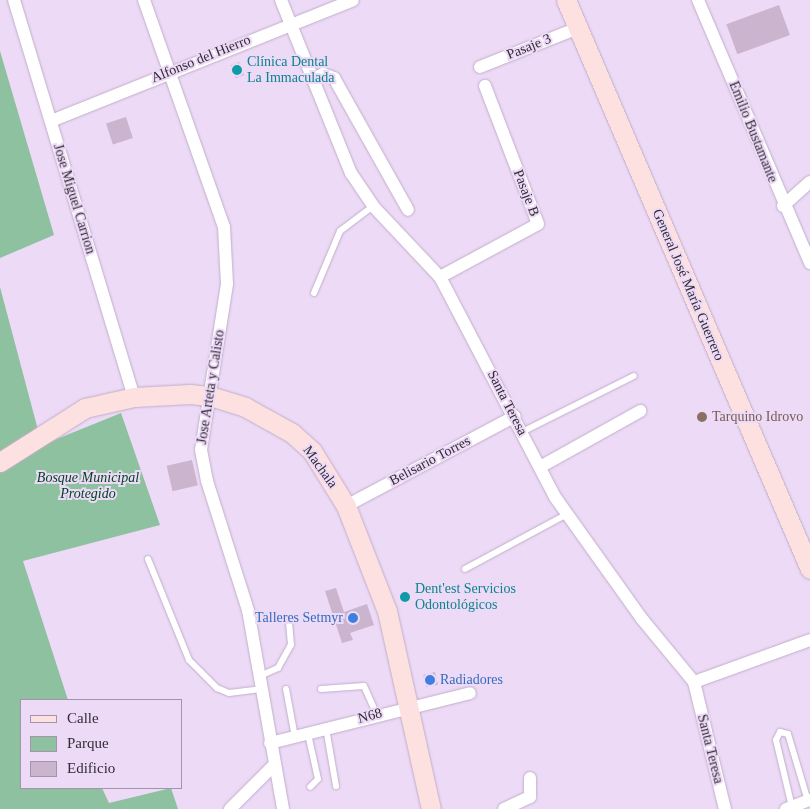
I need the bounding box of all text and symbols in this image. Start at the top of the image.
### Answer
street label: Alfonso del Hierro [149,31,253,87]
street label: Pasaje 3 [504,31,554,63]
place label: Clínica Dental La Immaculada [247,54,334,86]
marker: Clínica Dental La Immaculada [231,64,243,76]
street label: Emilio Bustamante [725,79,781,185]
street label: Jose Miguel Carrion [49,142,99,256]
street label: Pasaje B [509,167,543,219]
street label: General José María Guerrero [648,207,728,363]
street label: Jose Arteta y Calisto [194,328,228,446]
street label: Santa Teresa [483,368,531,438]
place label: Tarquino Idrovo [712,409,803,425]
marker: Tarquino Idrovo [696,411,708,423]
street label: Belisario Torres [386,433,474,489]
street label: Machala [299,443,341,491]
park label: Bosque Municipal Protegido [37,470,139,502]
place label: Dent'est Servicios Odontológicos [415,581,516,614]
marker: Dent'est Servicios Odontológicos [399,591,411,603]
place label: Talleres Setmyr [255,610,343,626]
marker: Talleres Setmyr [347,612,359,624]
place label: Radiadores [440,672,503,688]
marker: Radiadores [424,674,436,686]
legend [20,699,182,789]
street label: N68 [356,705,384,727]
text: Calle [67,710,99,726]
street label: Santa Teresa [693,713,727,785]
text: Parque [67,735,109,751]
text: Edificio [67,760,115,776]

